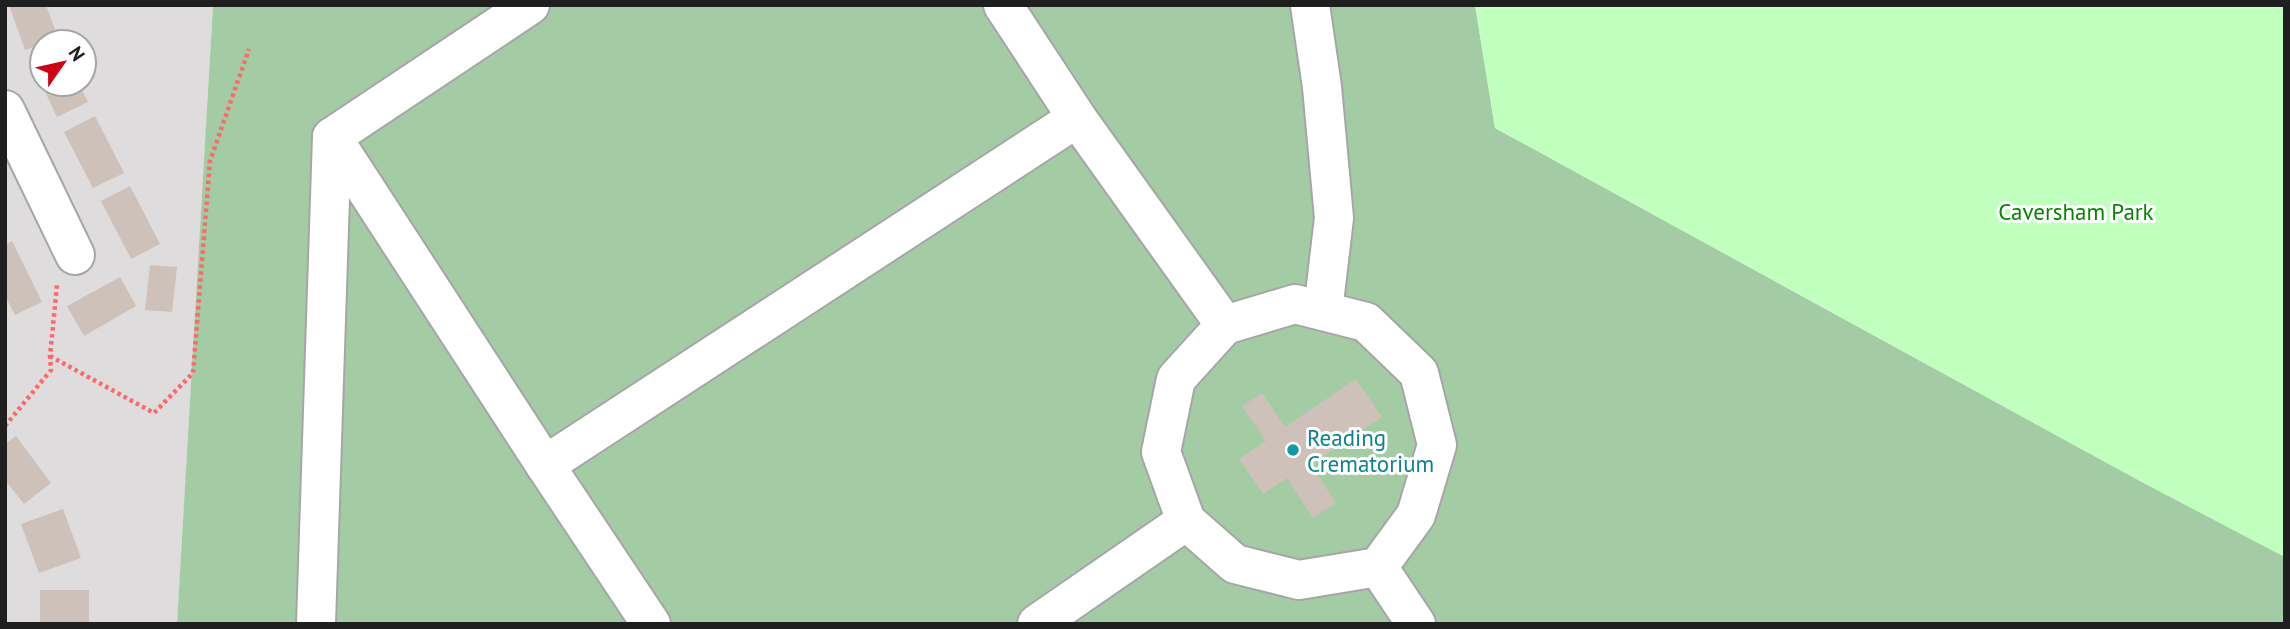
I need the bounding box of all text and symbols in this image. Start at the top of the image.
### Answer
north arrow [28,28,98,98]
text: N [64,42,91,65]
park label: Caversham Park [1998,197,2154,226]
place label: Reading Crematorium [1307,423,1434,478]
marker: Reading Crematorium [1285,442,1301,458]

